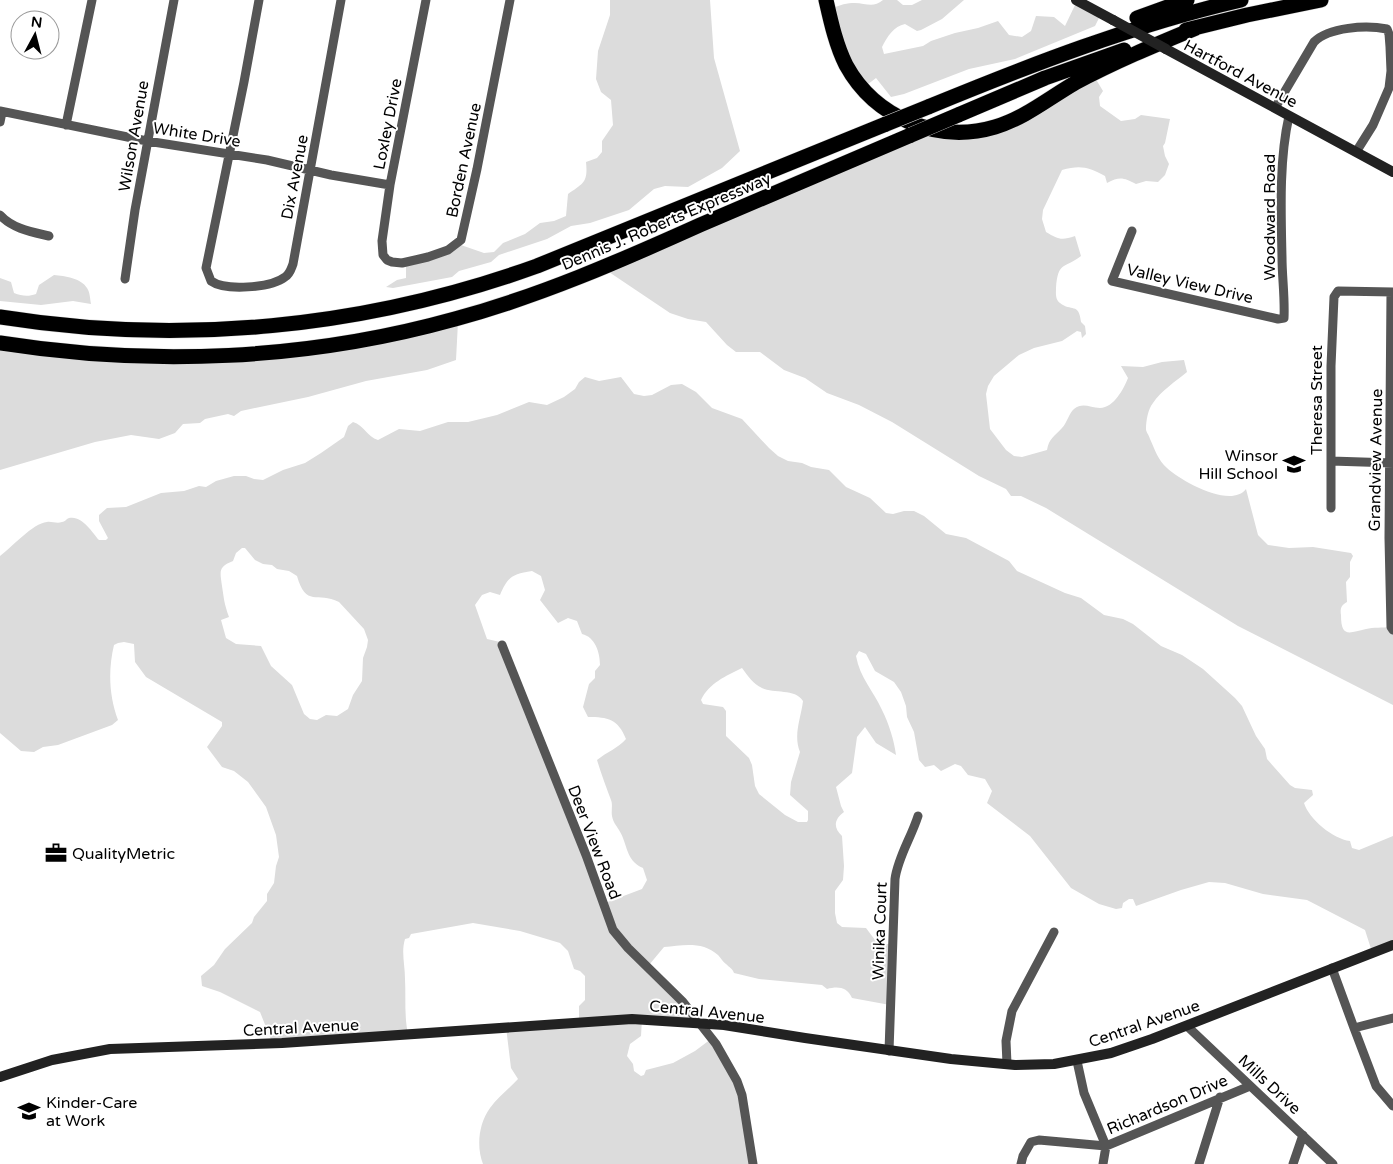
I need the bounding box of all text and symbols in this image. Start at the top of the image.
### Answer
north arrow [10,10,60,60]
text: N [30,13,43,32]
street label: Hartford Avenue [1180,35,1301,112]
street label: Loxley Drive [369,77,407,172]
street label: Wilson Avenue [114,79,154,193]
street label: Borden Avenue [442,101,486,219]
street label: White Drive [152,118,242,152]
street label: Dix Avenue [277,133,313,221]
street label: Woodward Road [1260,154,1280,280]
street label: Dennis J. Roberts Expressway [559,169,774,275]
street label: Valley View Drive [1125,260,1255,308]
street label: Theresa Street [1307,345,1327,455]
street label: Grandview Avenue [1365,389,1387,531]
place label: Winsor Hill School [1198,446,1279,484]
school or university icon: Winsor Hill School [1281,451,1307,477]
street label: Deer View Road [563,782,625,902]
office icon: QualityMetric [43,840,69,866]
place label: QualityMetric [72,844,175,864]
street label: Winika Court [868,882,892,980]
street label: Central Avenue [648,996,766,1028]
street label: Central Avenue [1086,996,1202,1052]
street label: Central Avenue [243,1015,360,1041]
street label: Mills Drive [1234,1051,1305,1119]
street label: Richardson Drive [1104,1070,1231,1139]
place label: Kinder-Care at Work [46,1093,137,1131]
school or university icon: Kinder-Care at Work [16,1098,42,1124]

